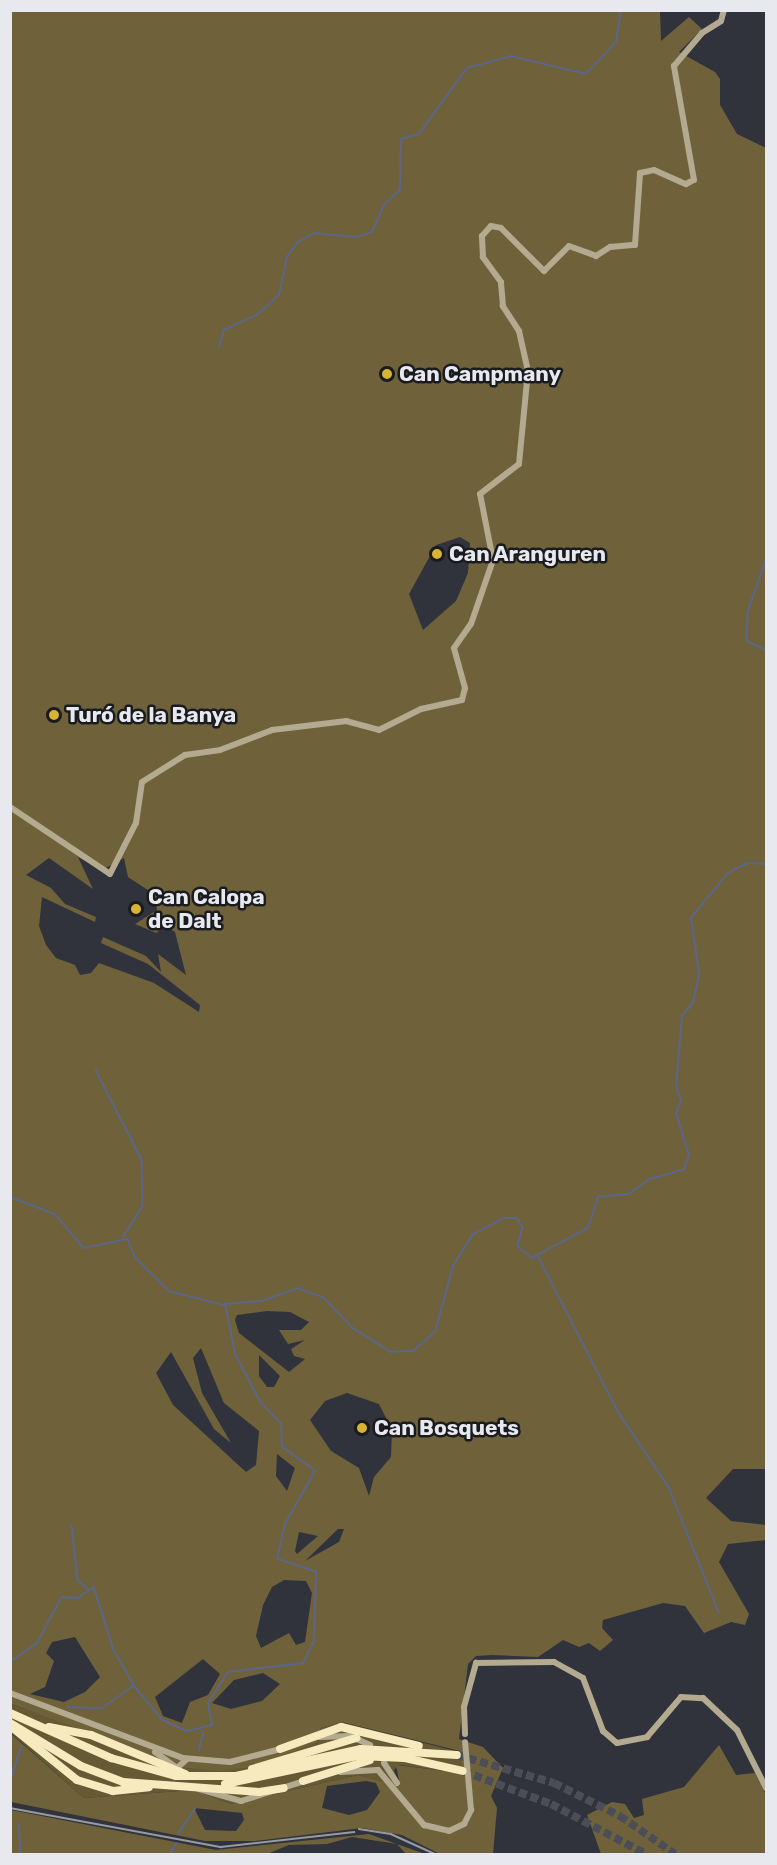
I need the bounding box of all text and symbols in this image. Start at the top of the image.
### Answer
place label: Can Campmany [399,361,561,387]
marker: Can Campmany [380,367,394,381]
place label: Can Aranguren [449,541,607,567]
marker: Can Aranguren [430,547,444,561]
place label: Turó de la Banya [66,702,236,728]
marker: Turó de la Banya [47,708,61,722]
place label: Can Calopa de Dalt [148,884,265,934]
marker: Can Calopa de Dalt [129,902,143,916]
place label: Can Bosquets [374,1415,519,1441]
marker: Can Bosquets [355,1421,369,1435]

